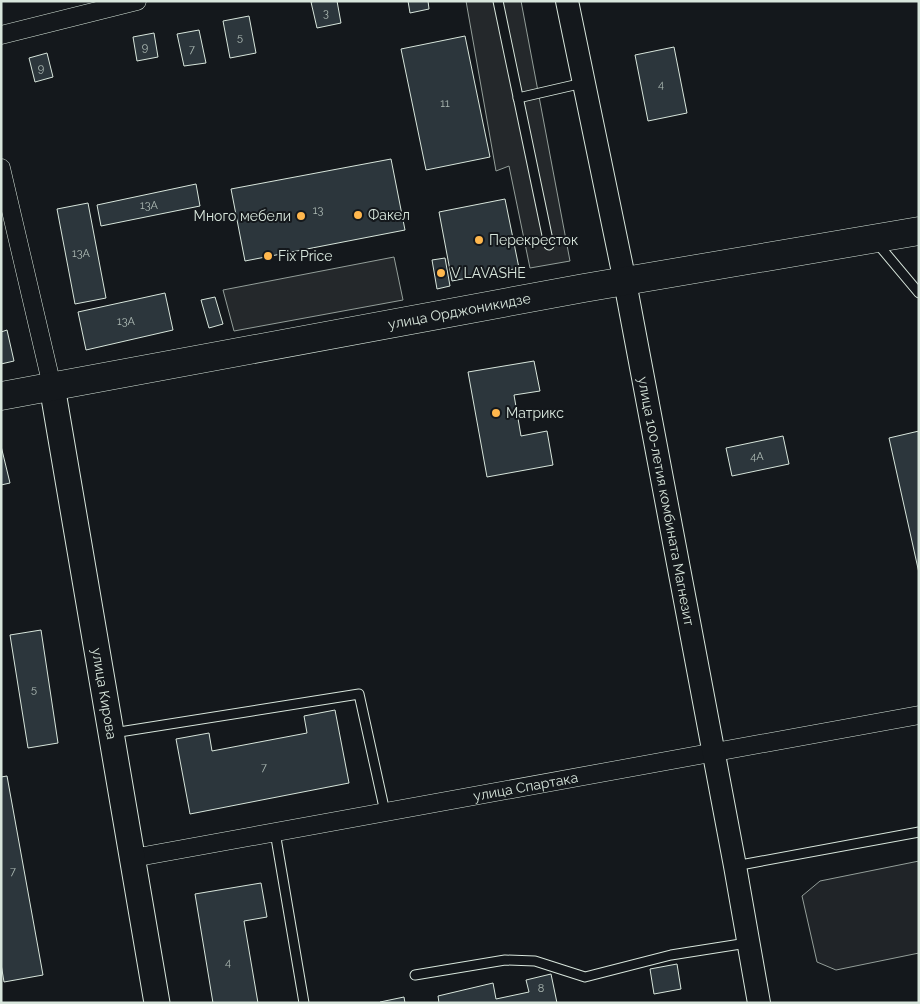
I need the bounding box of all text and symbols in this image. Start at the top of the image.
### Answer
house number: 3 [323,7,329,20]
house number: 5 [237,31,243,44]
house number: 9 [142,41,148,54]
house number: 7 [189,43,195,56]
house number: 9 [38,62,44,75]
house number: 4 [658,78,664,91]
house number: 11 [440,97,450,110]
house number: 13А [140,199,159,212]
house number: 13 [313,204,323,217]
place label: Факел [368,207,410,223]
place label: Много мебели [194,208,291,224]
marker: Факел [352,209,364,221]
marker: Много мебели [295,210,307,222]
place label: Перекресток [489,232,578,248]
marker: Перекресток [473,234,485,246]
house number: 13А [72,247,91,260]
place label: Fix Price [278,248,332,264]
marker: Fix Price [262,250,274,262]
place label: V LAVASHE [451,265,526,281]
marker: V LAVASHE [435,267,447,279]
street label: улица Орджоникидзе [387,290,532,332]
house number: 13А [117,315,136,328]
street label: улица 100-летия комбината Магнезит [635,375,698,627]
place label: Матрикс [506,405,564,421]
marker: Матрикс [490,407,502,419]
house number: 4А [750,450,764,463]
street label: улица Кирова [89,647,120,741]
house number: 5 [31,683,37,696]
house number: 7 [261,761,267,774]
street label: улица Спартака [472,769,579,804]
house number: 7 [10,865,16,878]
house number: 4 [225,956,231,969]
house number: 8 [538,982,544,995]

